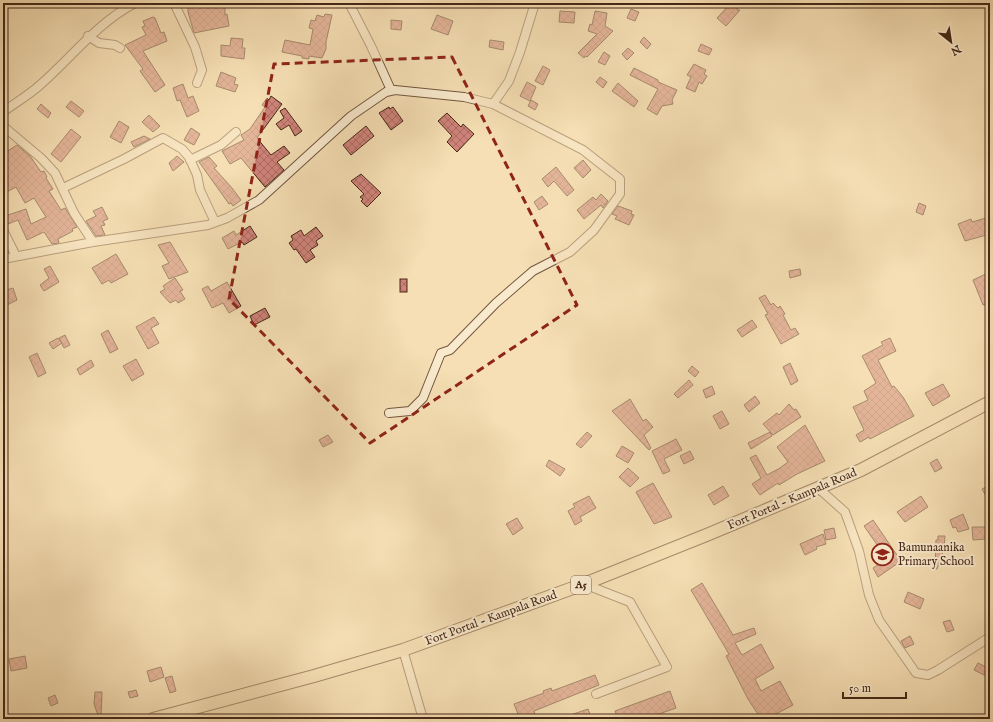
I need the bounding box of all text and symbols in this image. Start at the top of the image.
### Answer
north arrow [931,22,971,62]
text: N [947,41,964,58]
street label: Fort Portal - Kampala Road [725,465,860,534]
place label: Bamunaanika Primary School [898,540,974,569]
school or university icon: Bamunaanika Primary School [870,541,896,567]
road number: A5 [571,576,591,594]
street label: Fort Portal - Kampala Road [423,587,560,650]
scale bar [843,674,906,700]
text: 50 m [849,681,871,696]

